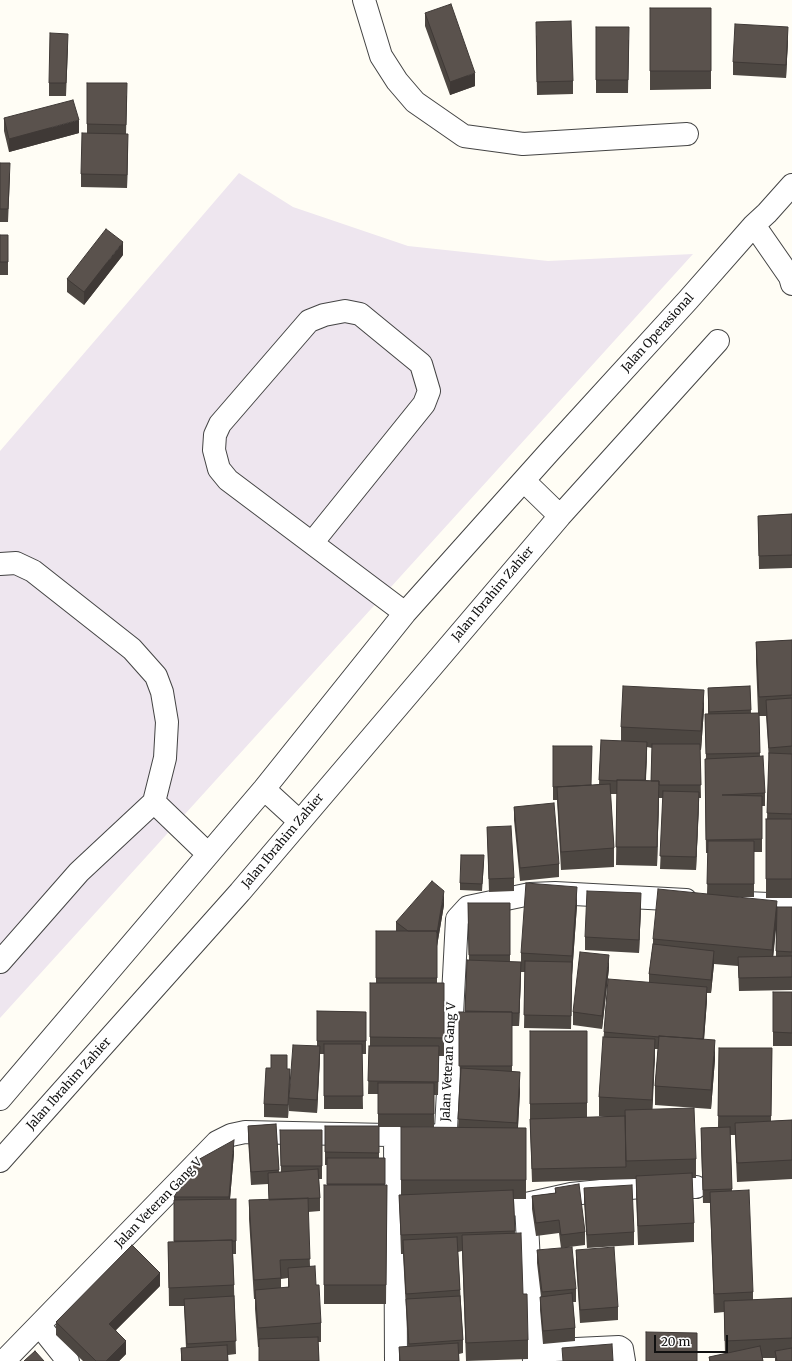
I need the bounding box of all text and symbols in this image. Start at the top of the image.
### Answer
street label: Jalan Operasional [619,291,697,375]
street label: Jalan Ibrahim Zahier [449,544,537,644]
street label: Jalan Ibrahim Zahier [239,791,327,891]
street label: Jalan Veteran Gang V [439,1002,459,1122]
street label: Jalan Ibrahim Zahier [24,1035,114,1133]
street label: Jalan Veteran Gang V [112,1155,206,1251]
scale bar [656,1327,730,1353]
text: 20 m [661,1334,690,1349]

